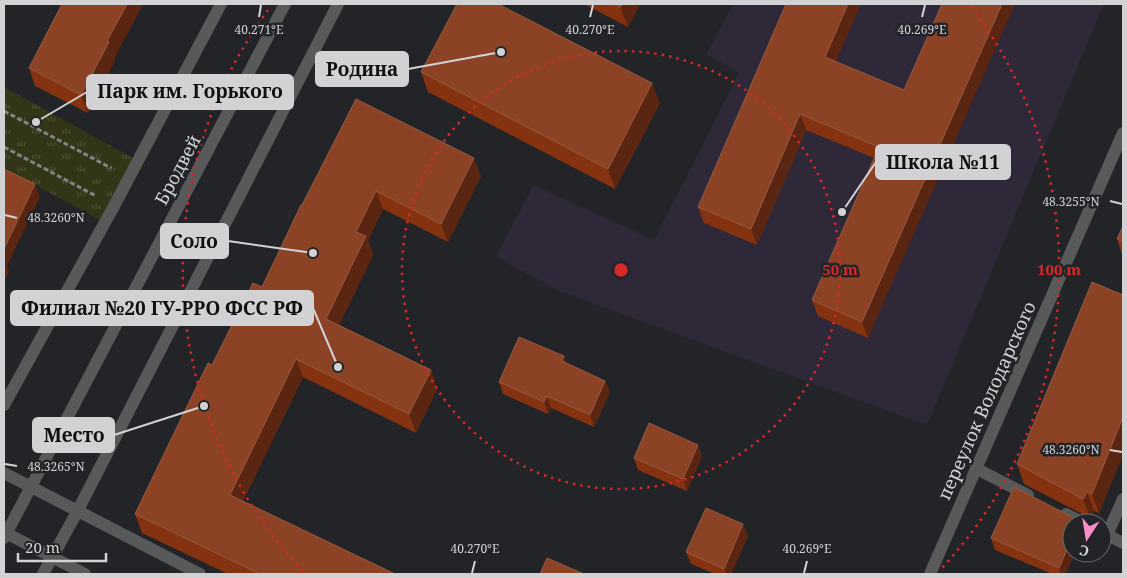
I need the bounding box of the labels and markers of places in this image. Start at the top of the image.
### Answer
callout: Родина [316,52,408,86]
callout: Парк им. Горького [87,75,293,109]
callout: Школа №11 [876,145,1010,179]
callout: Соло [161,224,228,258]
centre of rings [612,261,630,279]
callout: Филиал №20 ГУ-РРО ФСС РФ [11,291,313,325]
callout: Место [33,418,114,452]

